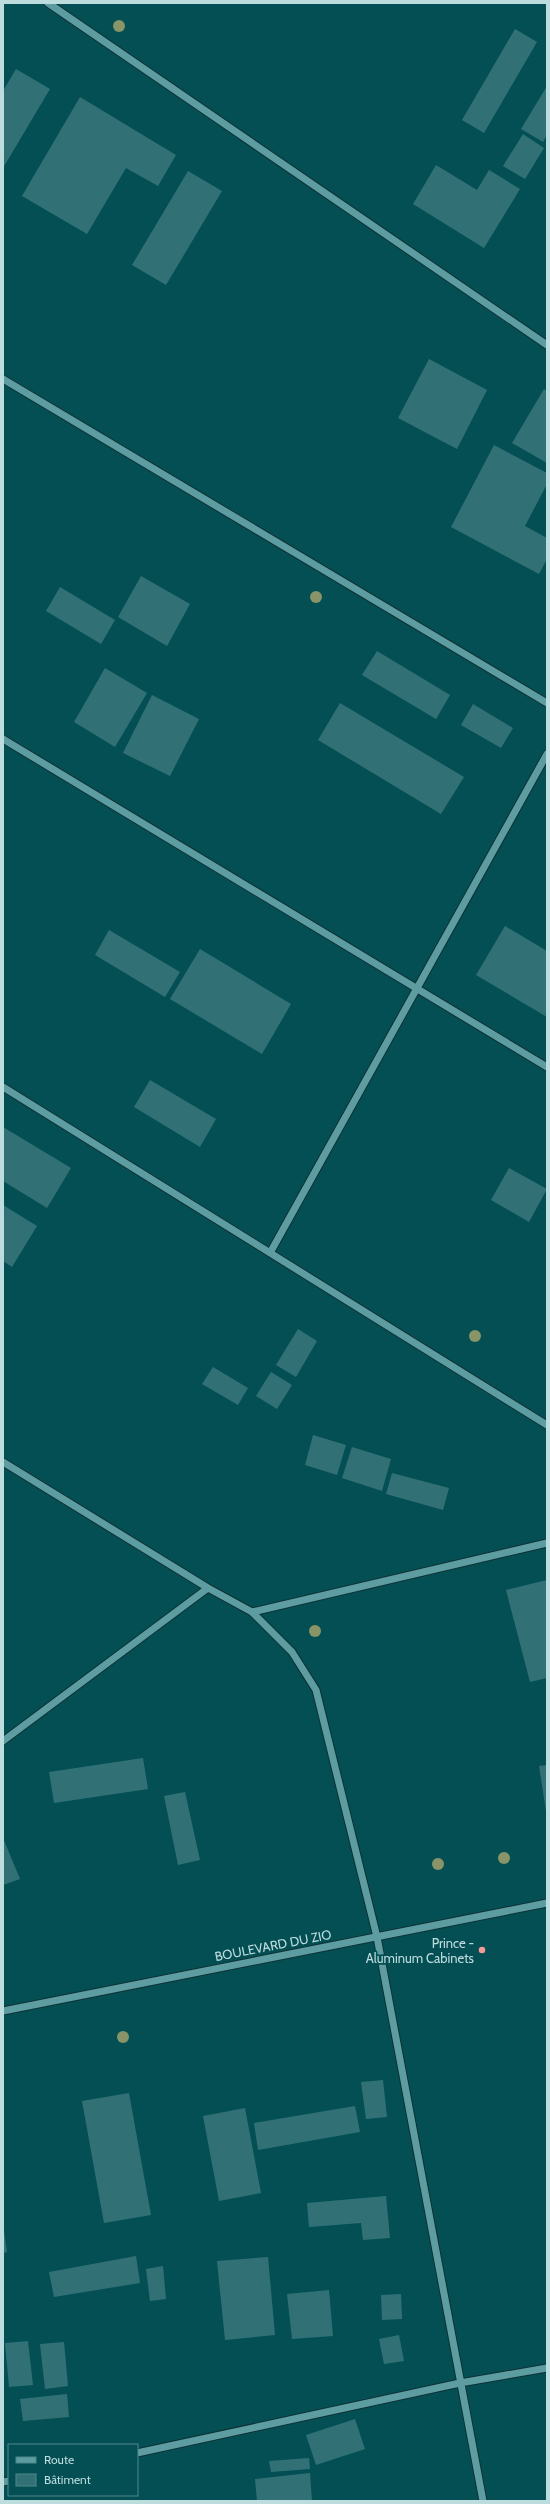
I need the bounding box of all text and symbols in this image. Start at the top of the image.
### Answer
street label: BOULEVARD DU ZIO [213,1926,333,1964]
place label: Prince - Aluminum Cabinets [366,1935,475,1966]
marker: Prince - Aluminum Cabinets [477,1945,487,1955]
legend [8,2444,138,2496]
text: Route [44,2452,74,2467]
text: Bâtiment [44,2472,91,2487]

